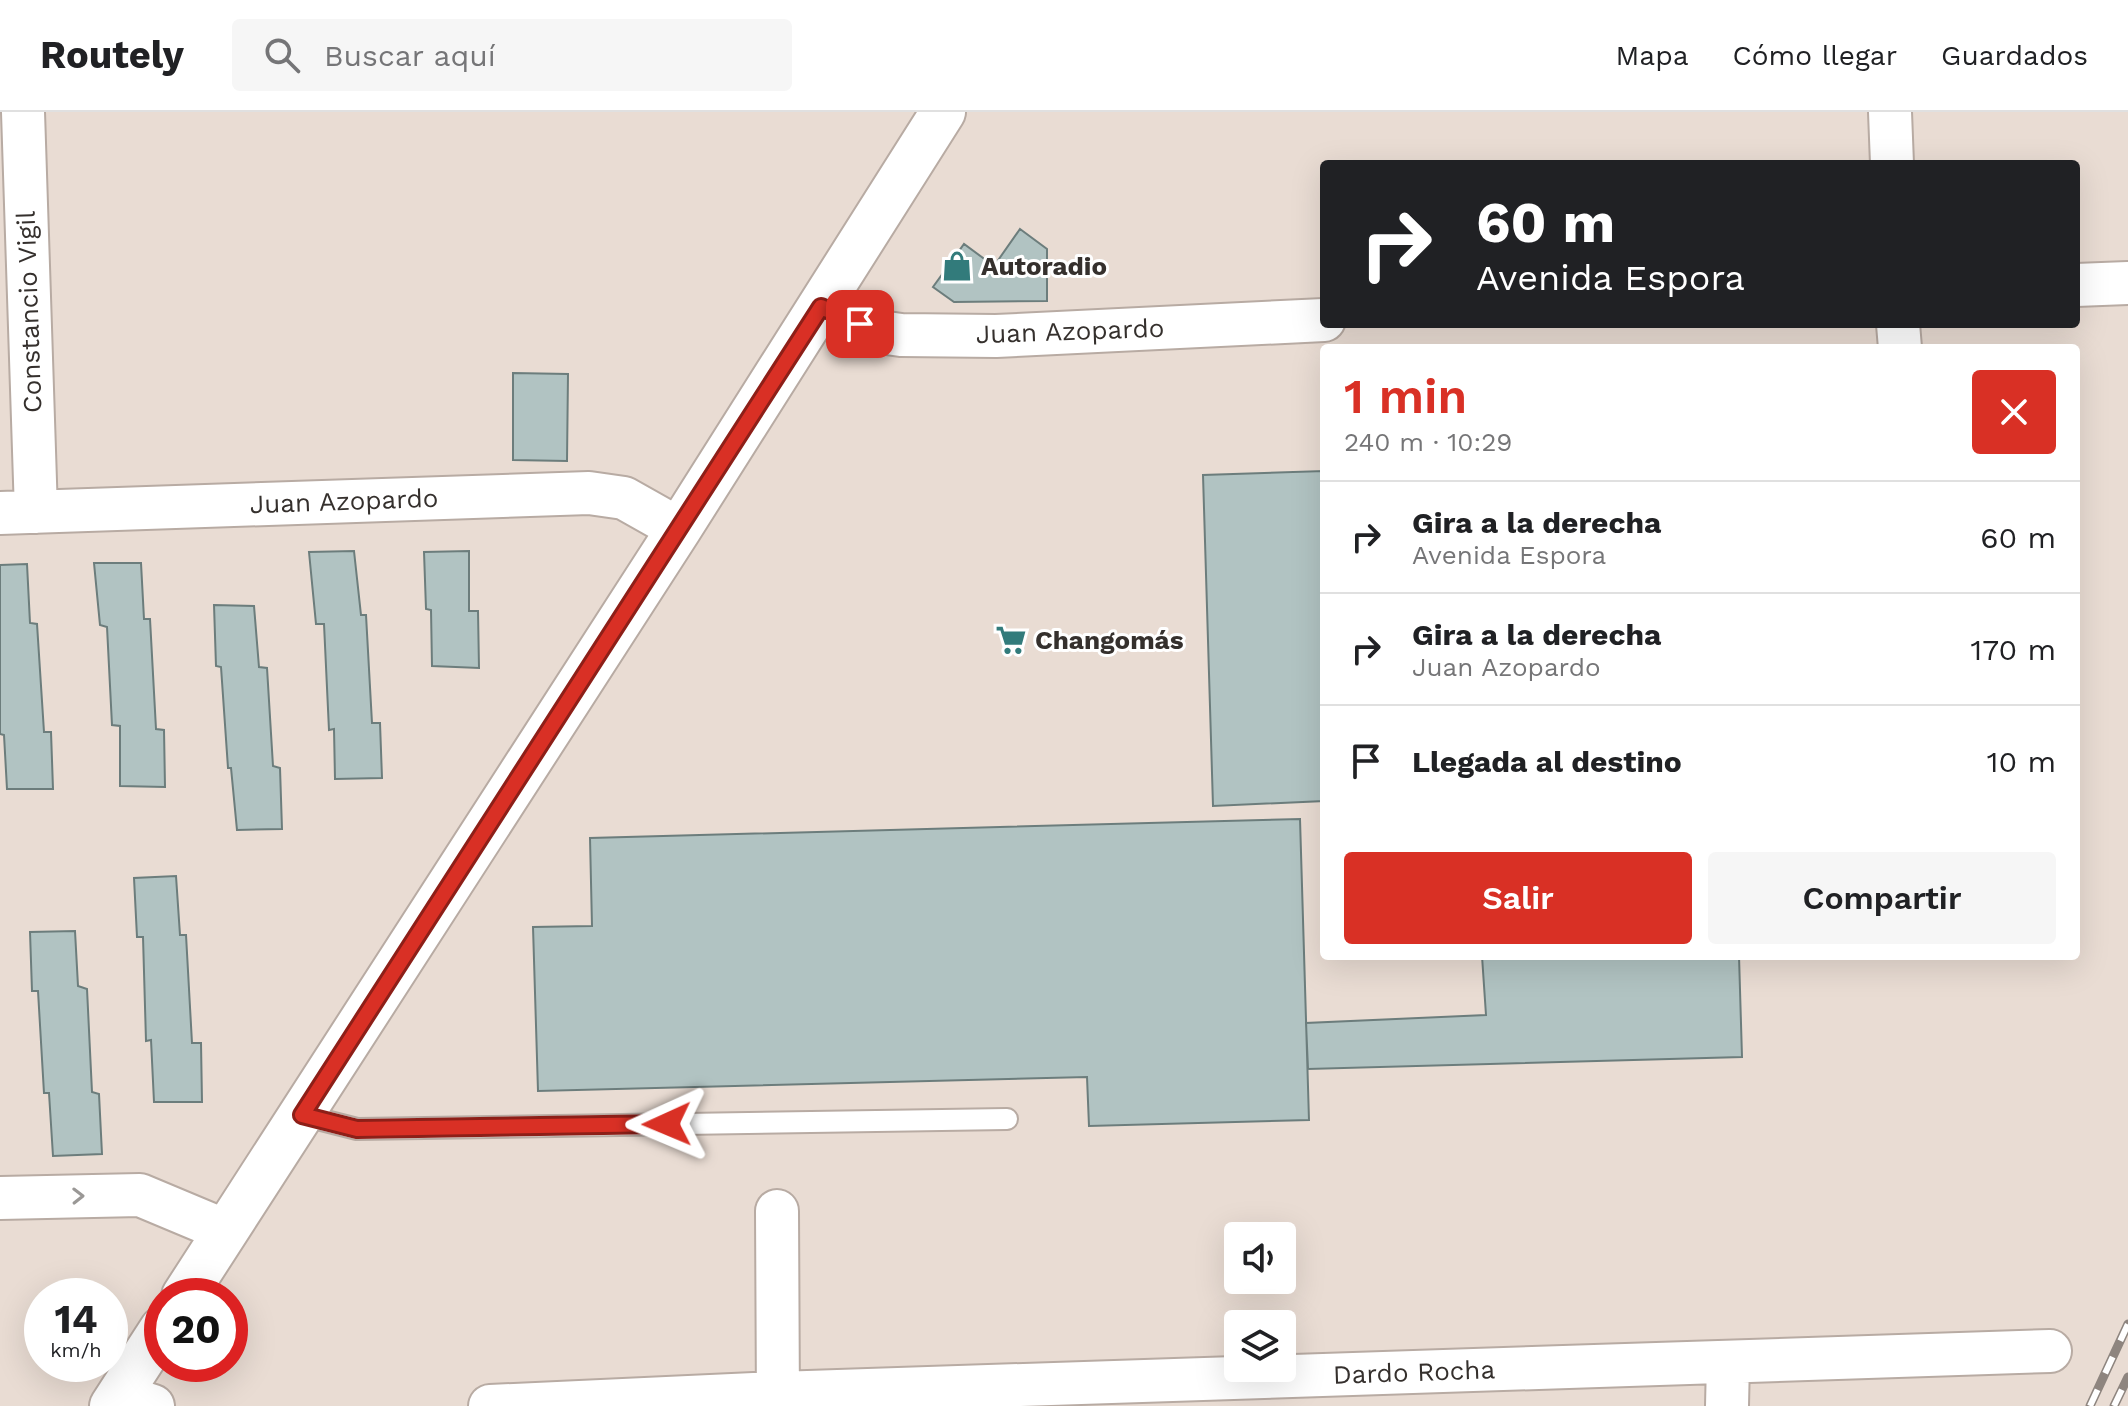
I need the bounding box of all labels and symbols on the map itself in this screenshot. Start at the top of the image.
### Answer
street label: Constancio Vigil [10,210,48,414]
shop icon: Autoradio [940,249,974,283]
place label: Autoradio [981,251,1107,281]
pin [826,290,894,358]
street label: Juan Azopardo [975,313,1165,349]
street label: Juan Azopardo [249,483,439,519]
supermarket icon: Changomás [994,623,1028,657]
place label: Changomás [1035,625,1184,655]
position arrow [625,1082,709,1166]
one-way arrow [72,1188,85,1205]
speed limit sign: 20 [144,1278,248,1382]
street label: Dardo Rocha [1332,1354,1496,1390]

